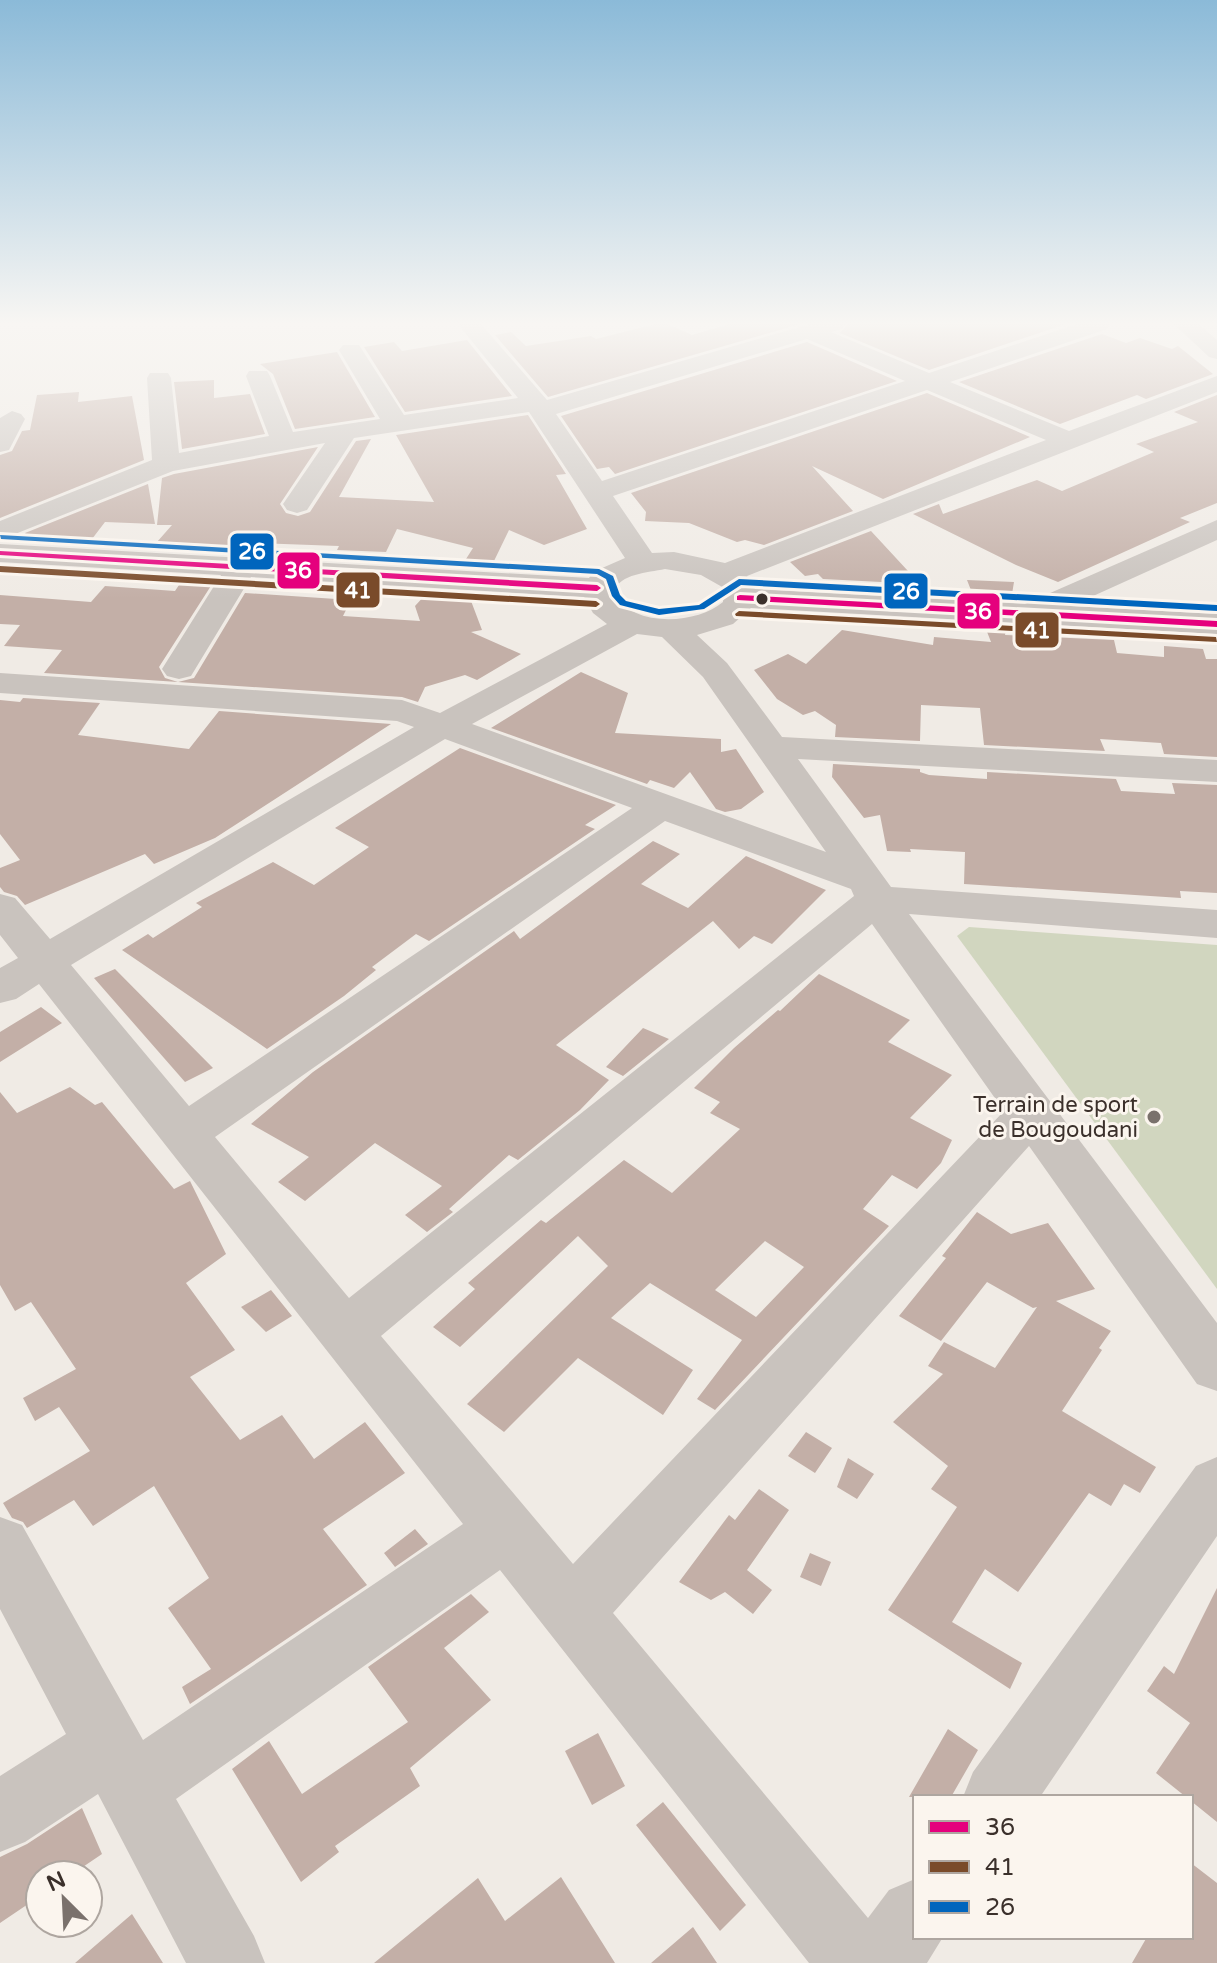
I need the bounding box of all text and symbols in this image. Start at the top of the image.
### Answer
line badge: 26 [229,532,275,571]
text: 26 [238,539,266,565]
line badge: 36 [276,551,321,590]
text: 36 [284,558,312,584]
line badge: 41 [335,571,381,609]
line badge: 26 [883,572,929,610]
text: 41 [344,578,372,604]
text: 26 [892,579,920,605]
unlabelled marker [754,591,770,607]
line badge: 36 [956,592,1001,630]
text: 36 [964,599,992,625]
line badge: 41 [1014,611,1060,649]
text: 41 [1023,618,1051,644]
place label: Terrain de sport de Bougoudani [973,1092,1138,1143]
marker: Terrain de sport de Bougoudani [1145,1108,1163,1126]
legend [913,1795,1193,1939]
text: 36 [985,1813,1015,1842]
text: 41 [985,1853,1015,1882]
north arrow [24,1859,104,1939]
text: N [43,1866,70,1897]
text: 26 [985,1893,1015,1922]

